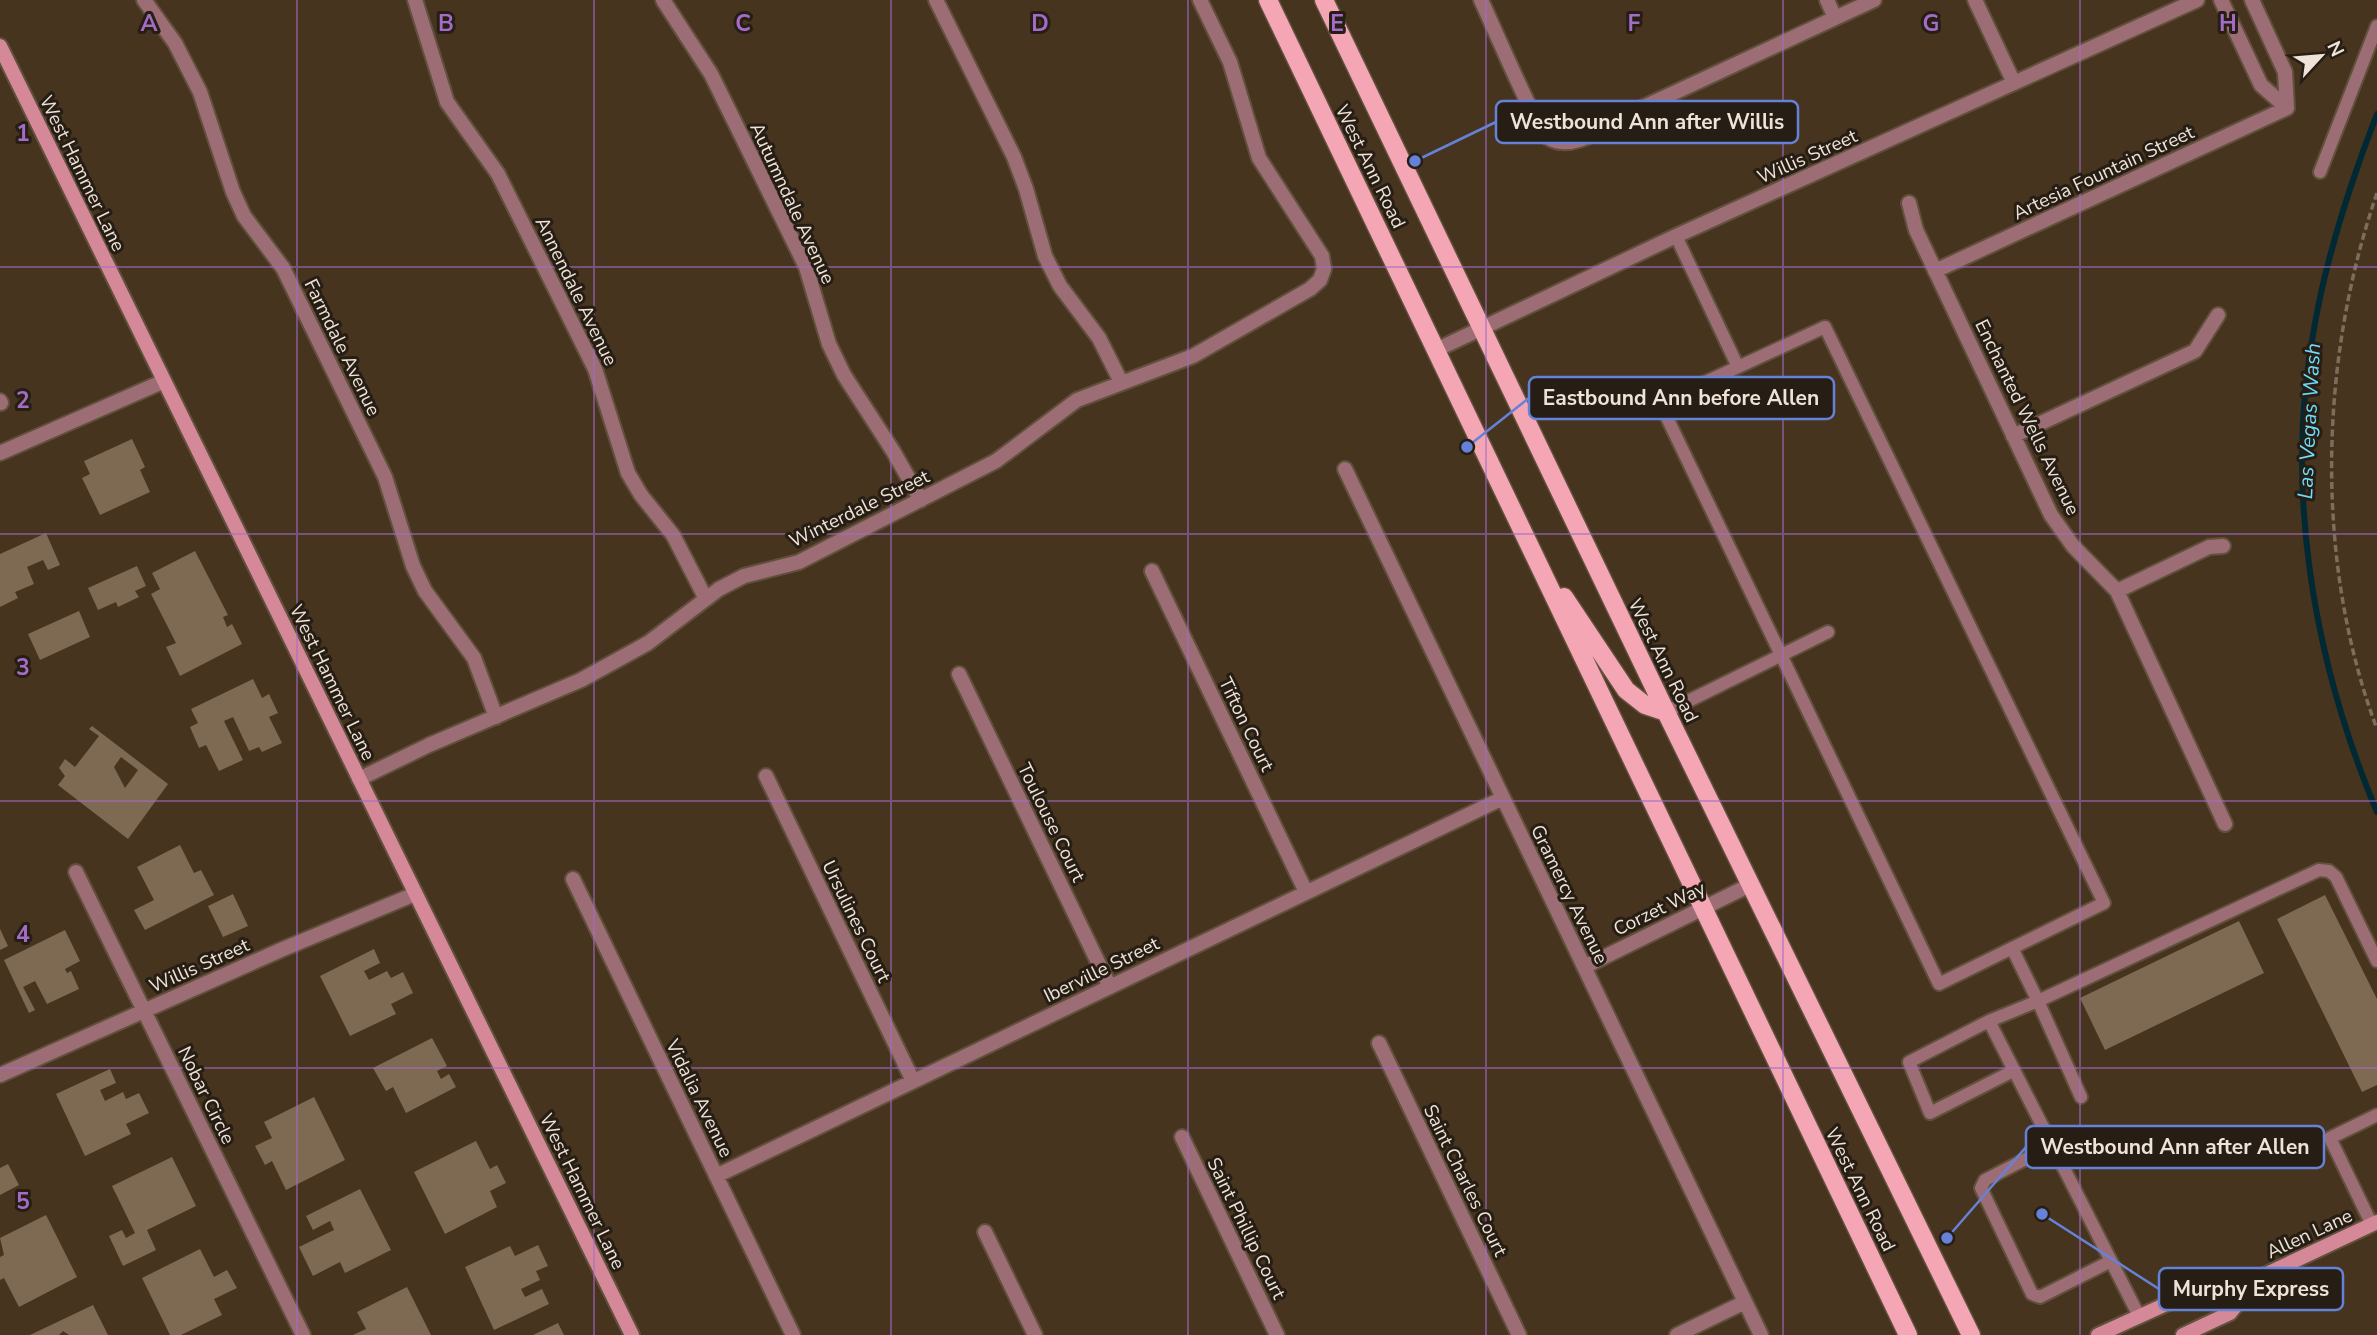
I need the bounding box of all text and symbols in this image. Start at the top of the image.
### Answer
text: A [140,8,158,39]
text: B [438,8,454,39]
text: C [735,8,751,39]
text: D [1031,8,1049,39]
text: E [1330,8,1344,39]
text: F [1628,8,1641,39]
text: G [1923,8,1939,39]
text: H [2219,8,2237,39]
north arrow [2286,21,2356,91]
text: N [2321,37,2350,61]
street label: West Hammer Lane [33,91,131,256]
street label: West Ann Road [1329,100,1411,233]
callout: Westbound Ann after Willis [1496,101,1798,143]
text: Westbound Ann after Willis [1510,108,1784,136]
text: 1 [16,118,30,149]
street label: Autumndale Avenue [743,119,841,288]
street label: Artesia Fountain Street [2009,119,2199,226]
street label: Willis Street [1753,123,1862,191]
street label: Annendale Avenue [529,213,623,370]
street label: Farmdale Avenue [298,275,387,420]
street label: Enchanted Wells Avenue [1968,315,2086,520]
water label: Las Vegas Wash [2291,342,2327,500]
callout: Eastbound Ann before Allen [1529,377,1834,419]
text: Eastbound Ann before Allen [1543,384,1819,412]
text: 2 [16,385,30,416]
street label: Winterdale Street [785,464,934,554]
street label: West Ann Road [1622,594,1704,727]
street label: West Hammer Lane [283,600,381,765]
text: 3 [16,652,30,683]
street label: Tifton Court [1212,673,1280,776]
street label: Toulouse Court [1011,759,1091,887]
street label: Gramercy Avenue [1524,821,1614,968]
street label: Ursulines Court [815,856,897,987]
street label: Corzet Way [1609,875,1710,942]
text: 4 [16,919,30,950]
street label: Iberville Street [1039,931,1164,1009]
street label: Willis Street [145,932,254,1000]
street label: Vidalia Avenue [659,1034,739,1162]
street label: Nobar Circle [171,1042,241,1149]
street label: Saint Charles Court [1417,1100,1513,1261]
street label: West Hammer Lane [533,1109,631,1274]
street label: West Ann Road [1819,1123,1901,1256]
callout: Westbound Ann after Allen [2026,1126,2324,1168]
text: Westbound Ann after Allen [2040,1133,2310,1161]
street label: Saint Phillip Court [1201,1153,1292,1304]
text: 5 [16,1186,30,1217]
street label: Allen Lane [2262,1203,2357,1265]
callout: Murphy Express [2159,1268,2343,1310]
text: Murphy Express [2173,1275,2329,1303]

